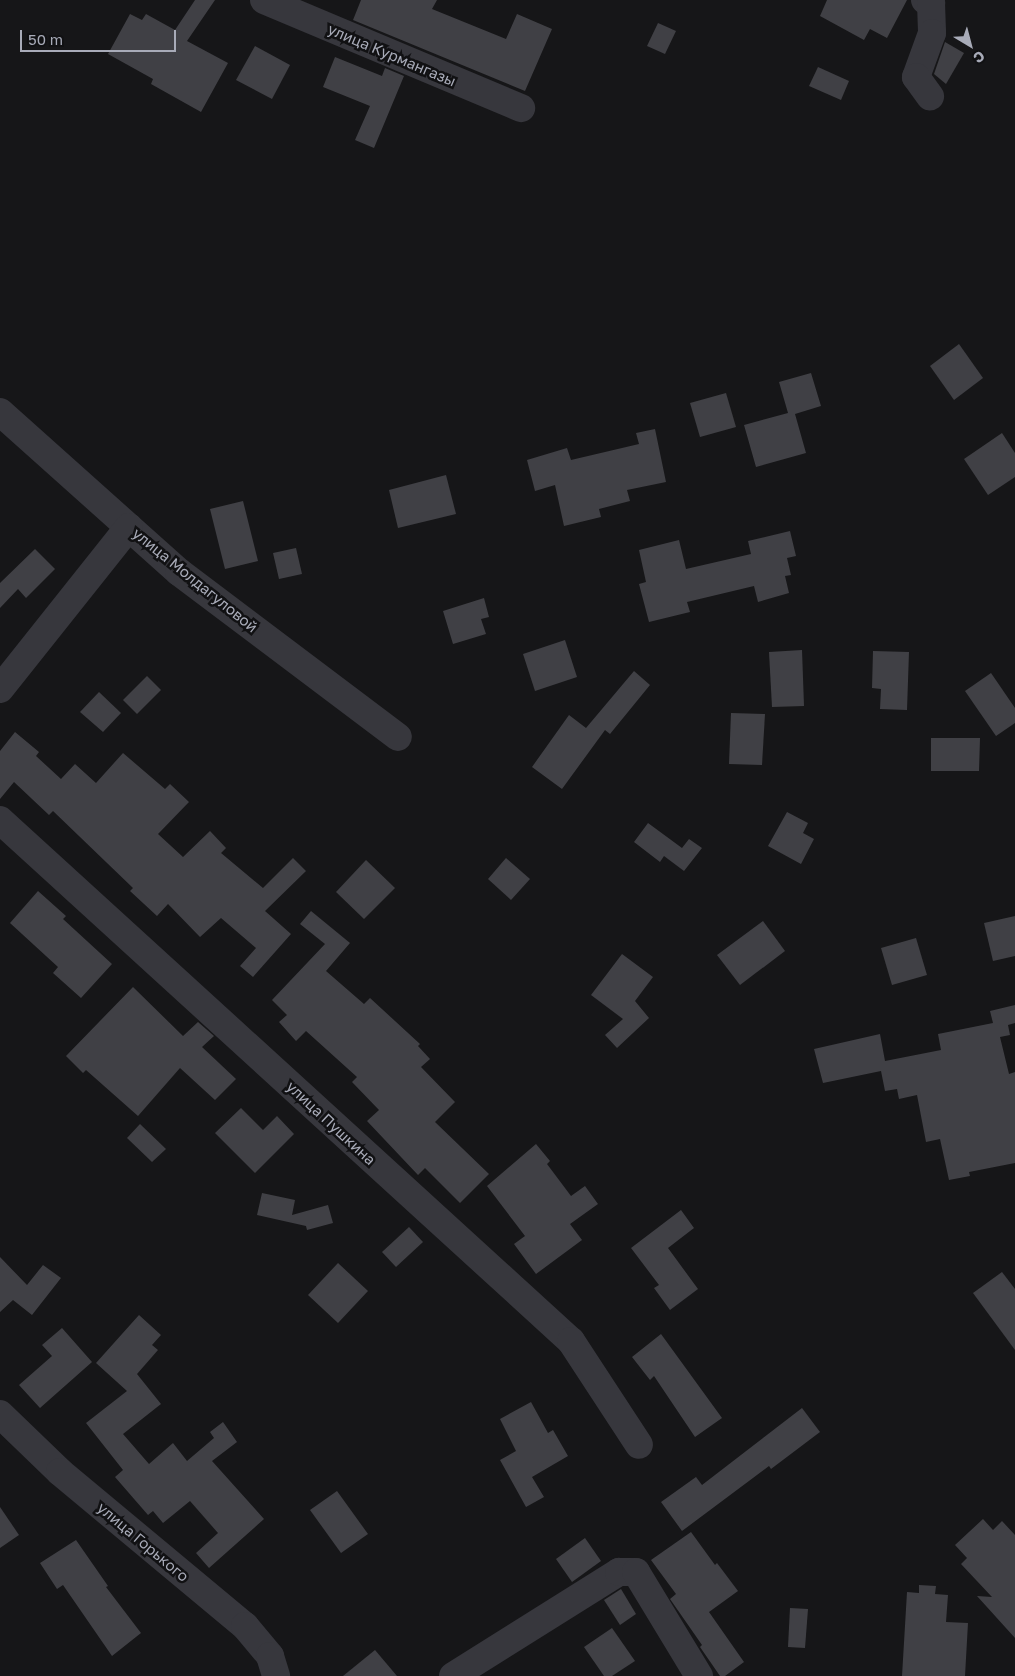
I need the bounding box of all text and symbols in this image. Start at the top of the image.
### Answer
scale bar [22,20,179,52]
street label: улица Курмангазы [325,20,459,90]
north arrow [945,20,995,70]
text: 50 m [28,30,63,48]
text: С [970,48,988,67]
street label: улица Молдагуловой [129,524,261,636]
street label: улица Пушкина [283,1077,379,1169]
street label: улица Горького [94,1499,192,1585]

